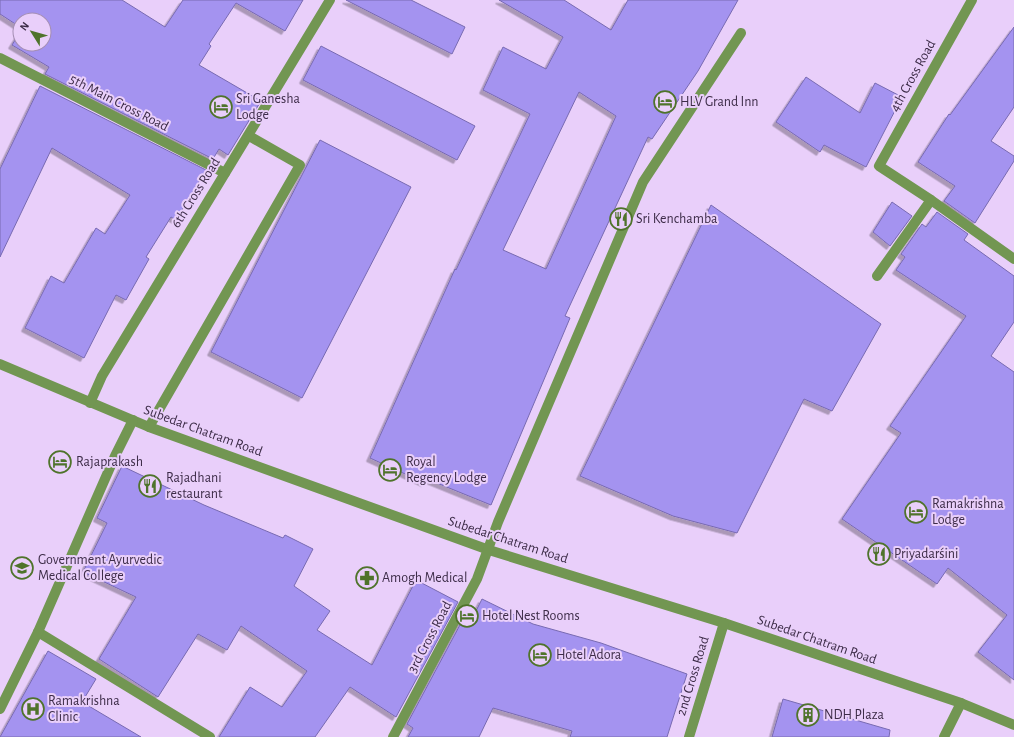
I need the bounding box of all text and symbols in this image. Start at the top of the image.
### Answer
north arrow [12,12,52,52]
text: N [18,20,31,33]
street label: 4th Cross Road [888,38,938,114]
street label: 5th Main Cross Road [67,72,171,134]
hotel icon: HLV Grand Inn [652,89,678,115]
place label: Sri Ganesha Lodge [236,92,300,122]
hotel icon: Sri Ganesha Lodge [208,94,234,120]
place label: HLV Grand Inn [680,95,758,109]
street label: 6th Cross Road [169,156,223,230]
restaurant icon: Sri Kenchamba [608,206,634,232]
place label: Sri Kenchamba [636,212,718,226]
street label: Subedar Chatram Road [142,403,264,459]
hotel icon: Rajaprakash [47,449,73,475]
place label: Rajaprakash [76,455,143,469]
place label: Royal Regency Lodge [406,455,487,485]
hotel icon: Royal Regency Lodge [377,457,403,483]
place label: Rajadhani restaurant [166,471,223,501]
restaurant icon: Rajadhani restaurant [137,473,163,499]
place label: Ramakrishna Lodge [932,497,1004,527]
hotel icon: Ramakrishna Lodge [903,499,929,525]
street label: Subedar Chatram Road [446,514,570,566]
restaurant icon: Priyadarśini [866,541,892,567]
place label: Priyadarśini [894,547,958,561]
place label: Government Ayurvedic Medical College [38,553,163,583]
school or university icon: Government Ayurvedic Medical College [9,555,35,581]
pharmacy icon: Amogh Medical [354,565,380,591]
place label: Amogh Medical [382,571,467,585]
street label: 3rd Cross Road [405,599,455,675]
hotel icon: Hotel Nest Rooms [454,603,480,629]
place label: Hotel Nest Rooms [482,609,580,623]
street label: Subedar Chatram Road [755,613,879,667]
street label: 2nd Cross Road [674,635,712,717]
hotel icon: Hotel Adora [527,642,553,668]
place label: Hotel Adora [556,648,622,662]
place label: Ramakrishna Clinic [48,694,120,724]
hospital icon: Ramakrishna Clinic [20,696,46,722]
building icon: NDH Plaza [795,702,821,728]
place label: NDH Plaza [824,708,884,722]

